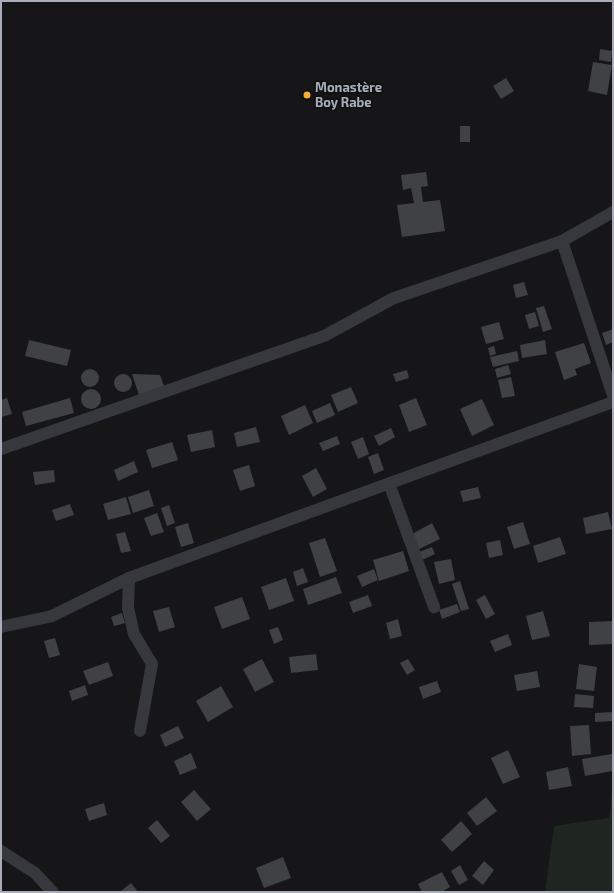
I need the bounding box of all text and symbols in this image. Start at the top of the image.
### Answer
place label: Monastère Boy Rabe [315,80,382,111]
marker: Monastère Boy Rabe [302,90,312,100]

